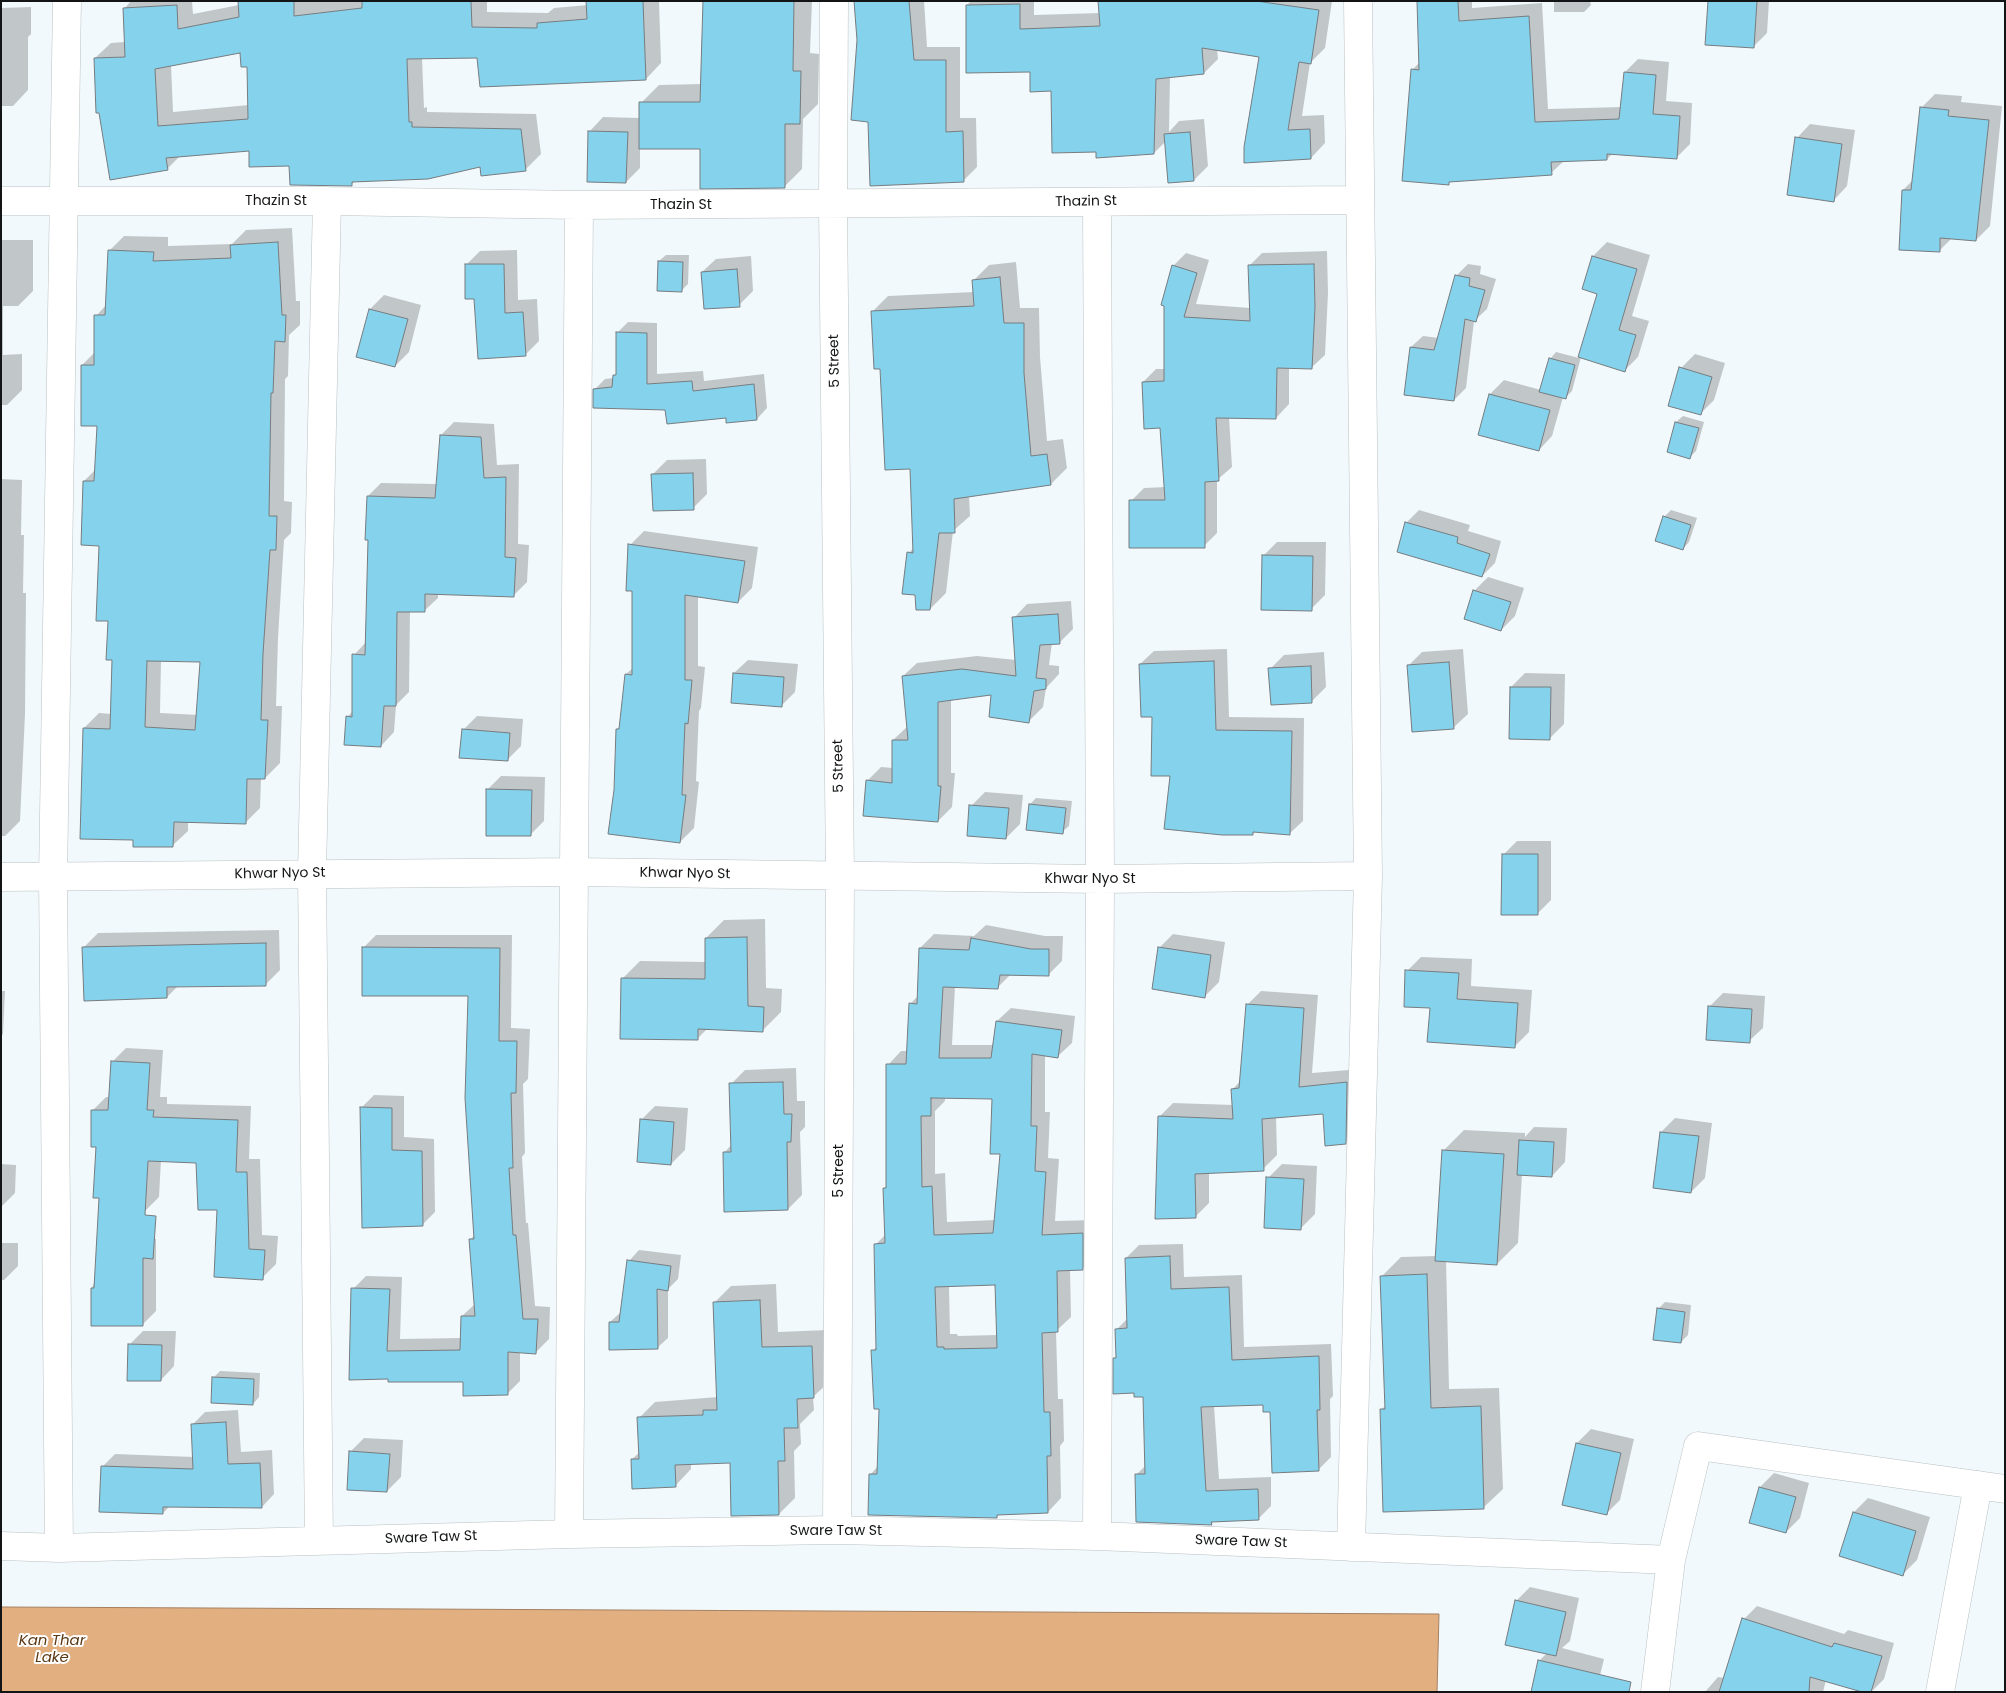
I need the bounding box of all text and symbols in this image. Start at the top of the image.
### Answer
street label: Thazin St [245,193,307,209]
street label: Thazin St [1055,193,1117,211]
street label: Thazin St [650,197,712,213]
street label: 5 Street [826,334,844,388]
street label: 5 Street [830,739,848,793]
street label: Khwar Nyo St [234,865,326,883]
street label: Khwar Nyo St [639,865,731,883]
street label: Khwar Nyo St [1045,871,1135,887]
street label: 5 Street [831,1144,847,1198]
street label: Sware Taw St [790,1523,882,1539]
street label: Sware Taw St [385,1528,477,1548]
street label: Sware Taw St [1195,1532,1287,1552]
water label: Kan Thar Lake [19,1632,85,1667]

